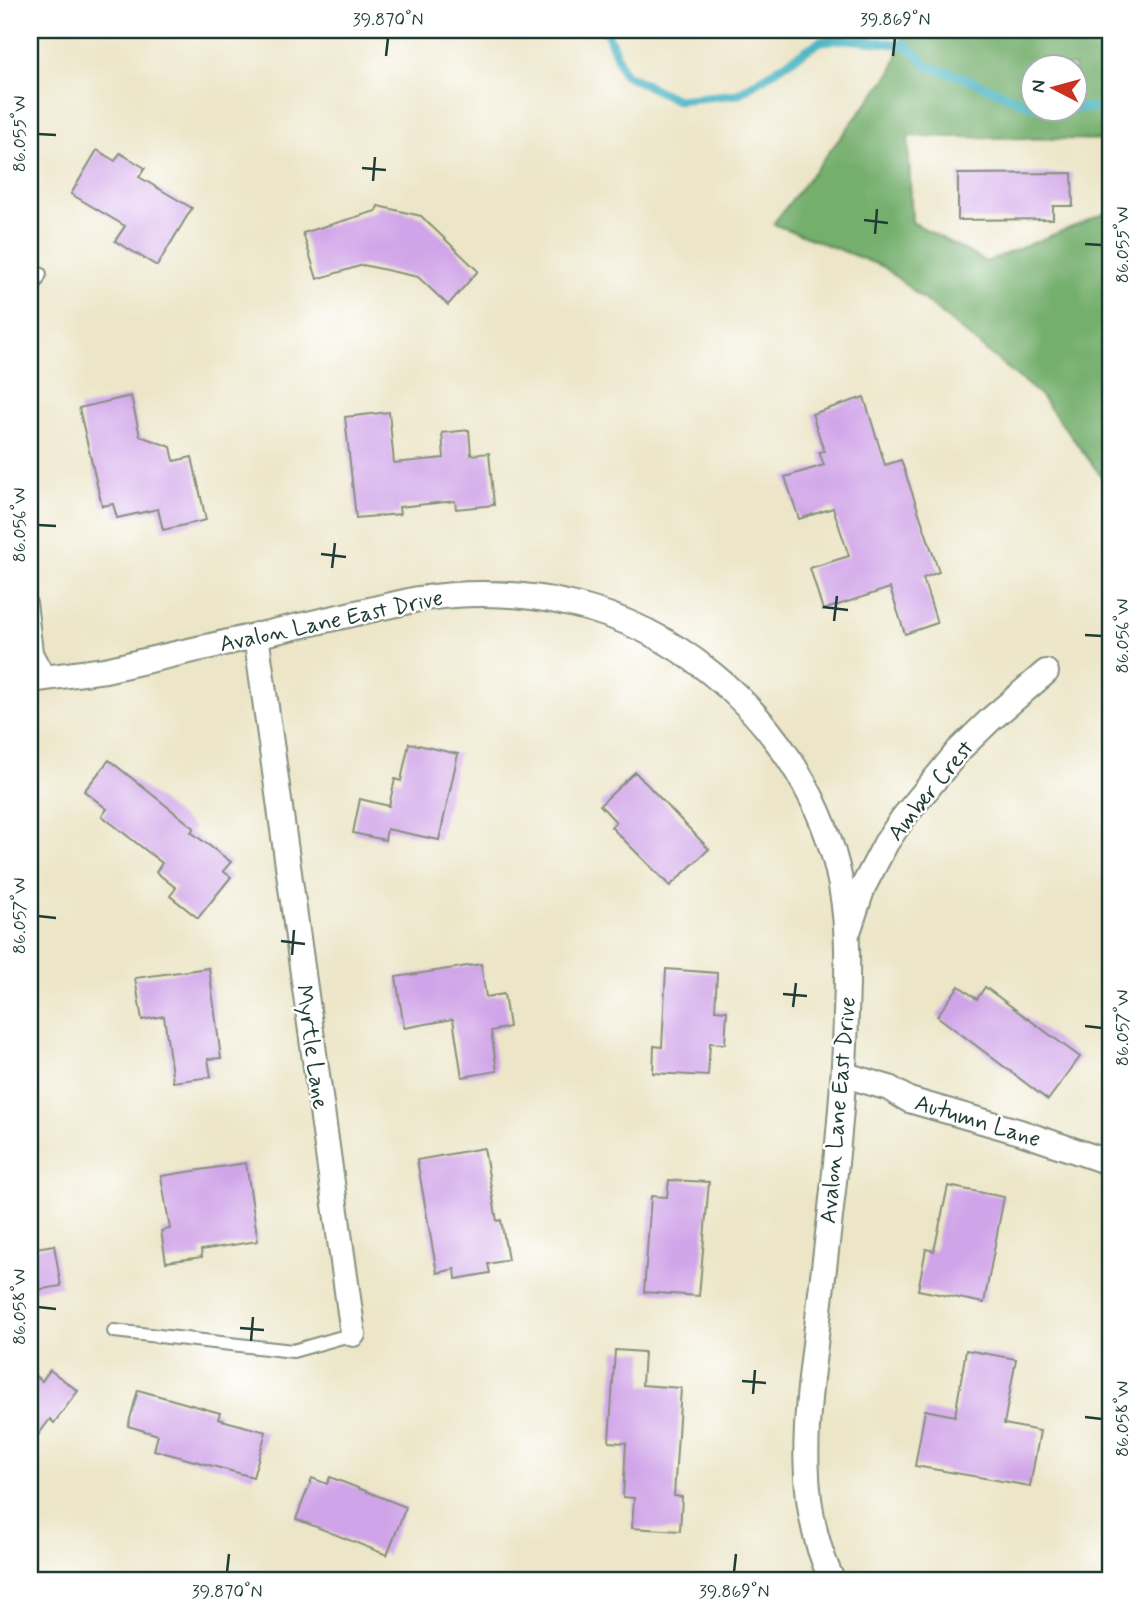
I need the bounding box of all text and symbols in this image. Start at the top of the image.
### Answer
text: 39.870°N [352,8,424,32]
text: 39.869°N [860,8,930,32]
north arrow [1018,52,1088,122]
text: N [1025,79,1052,94]
text: 86.055°W [8,96,32,172]
text: 86.055°W [1111,207,1135,283]
text: 86.056°W [8,488,32,562]
street label: Avalon Lane East Drive [217,584,446,660]
text: 86.056°W [1111,599,1135,673]
street label: Amber Crest [882,735,981,848]
text: 86.057°W [8,878,32,954]
street label: Myrtle Lane [287,983,335,1112]
text: 86.057°W [1111,990,1135,1066]
street label: Avalon Lane East Drive [814,995,864,1225]
street label: Autumn Lane [911,1089,1044,1155]
text: 86.058°W [8,1269,32,1345]
text: 86.058°W [1111,1381,1135,1457]
text: 39.870°N [191,1580,263,1604]
text: 39.869°N [699,1580,769,1604]

